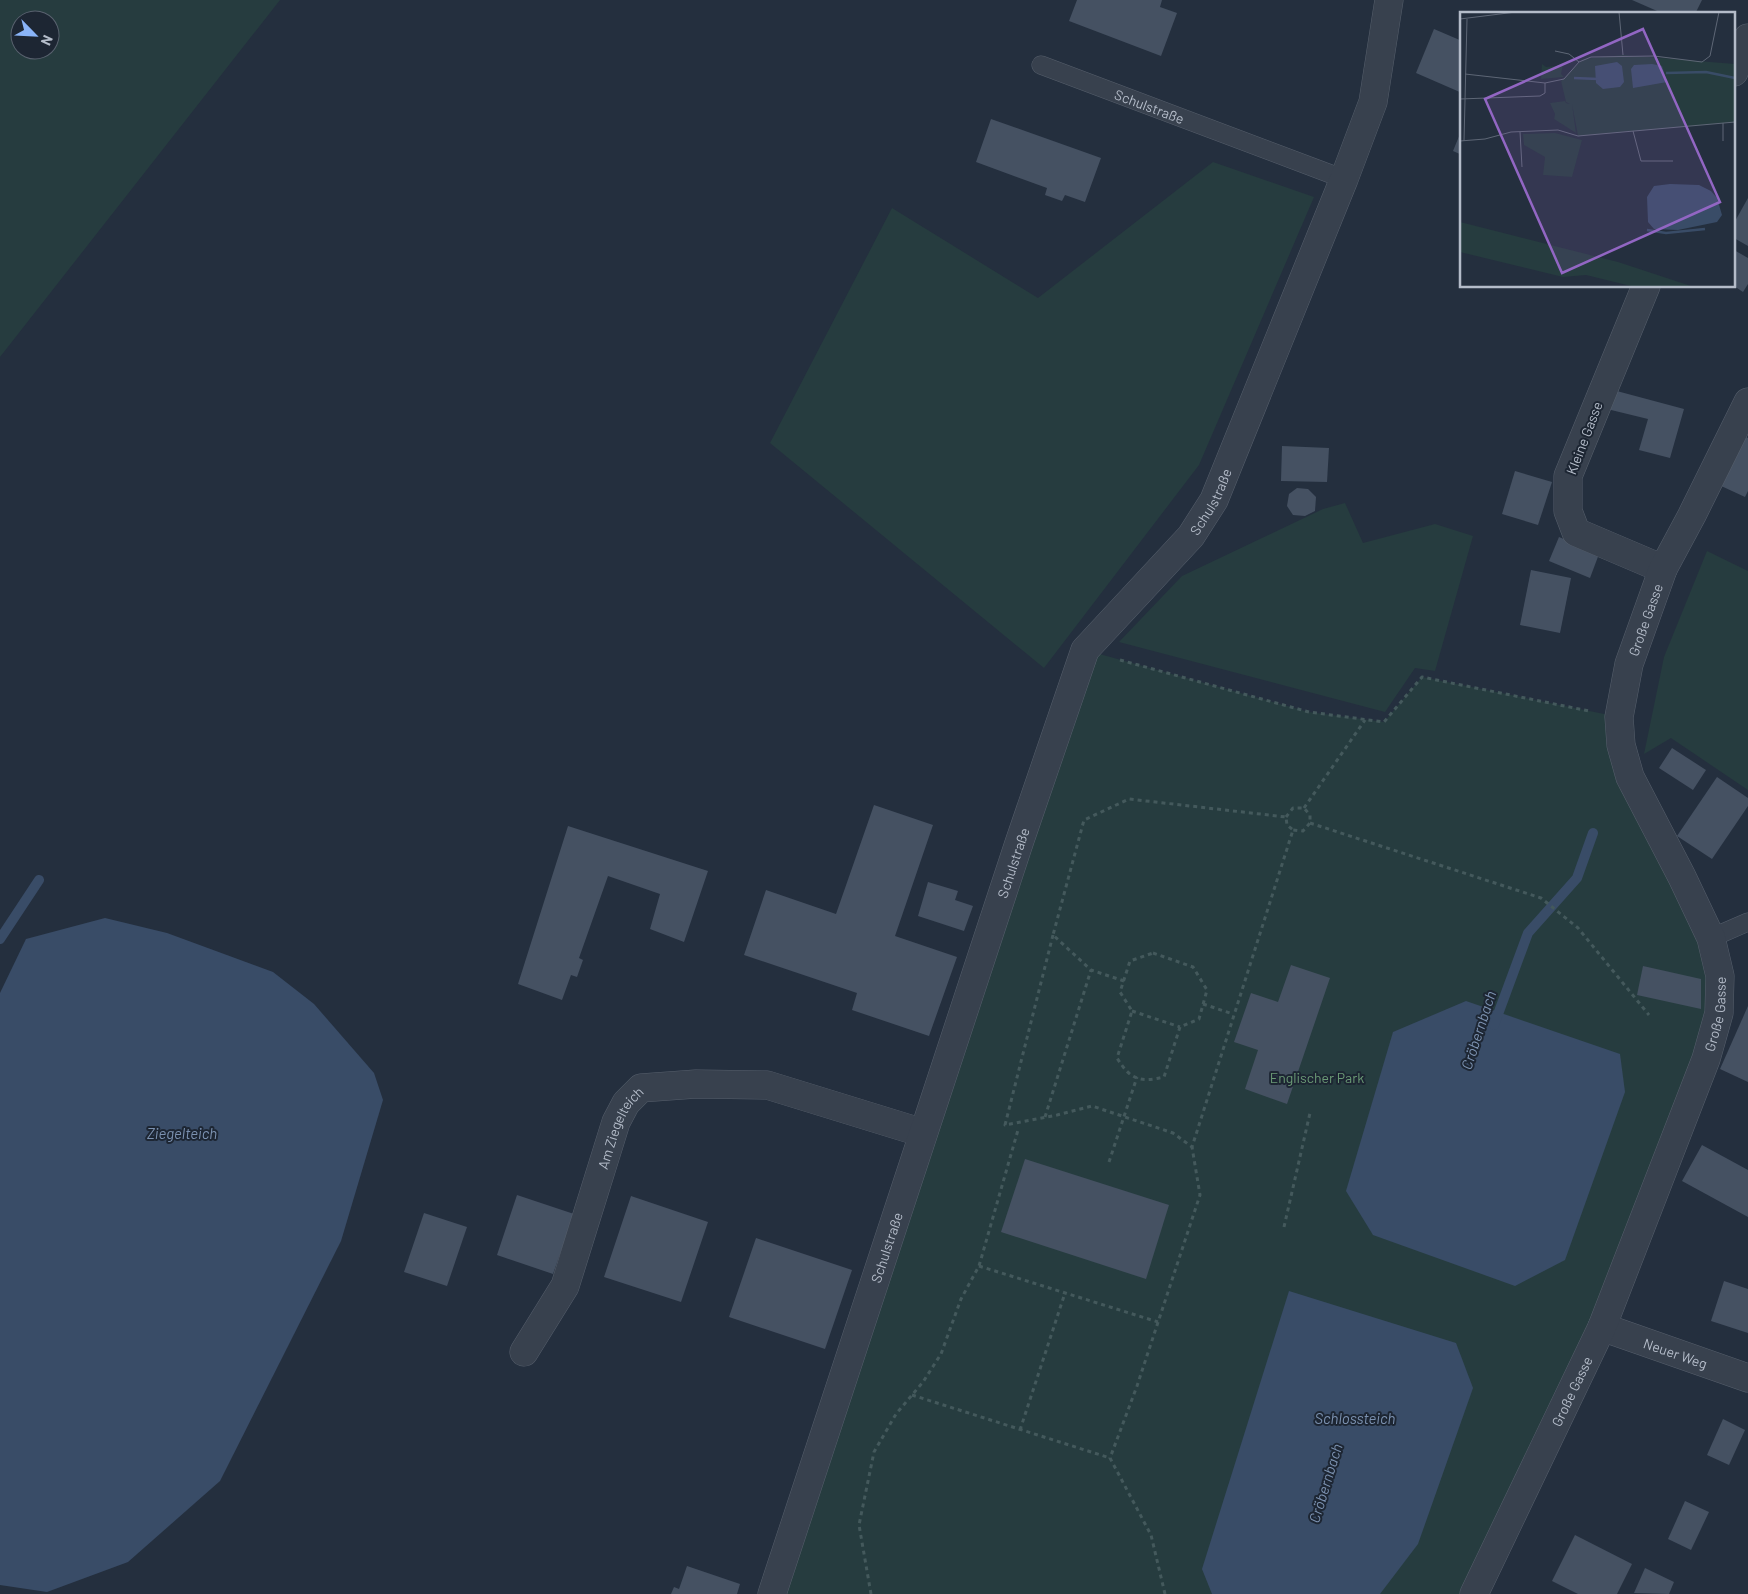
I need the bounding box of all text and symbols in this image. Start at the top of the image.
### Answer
north arrow [10,10,60,60]
inset map [1460,12,1736,288]
text: N [38,33,57,48]
street label: Schulstraße [1112,85,1187,127]
street label: Kleine Gasse [1562,399,1606,477]
street label: Schulstraße [1186,466,1235,538]
street label: Große Gasse [1624,581,1666,658]
street label: Schulstraße [993,825,1032,900]
street label: Große Gasse [1700,976,1728,1053]
water label: Cröbernbach [1457,988,1499,1072]
park label: Englischer Park [1270,1069,1364,1086]
street label: Am Ziegelteich [593,1083,646,1171]
water label: Ziegelteich [147,1124,217,1142]
street label: Schulstraße [867,1210,906,1285]
street label: Neuer Weg [1641,1334,1710,1372]
street label: Große Gasse [1547,1353,1595,1429]
water label: Schlossteich [1315,1409,1396,1427]
water label: Cröbernbach [1304,1441,1346,1525]

